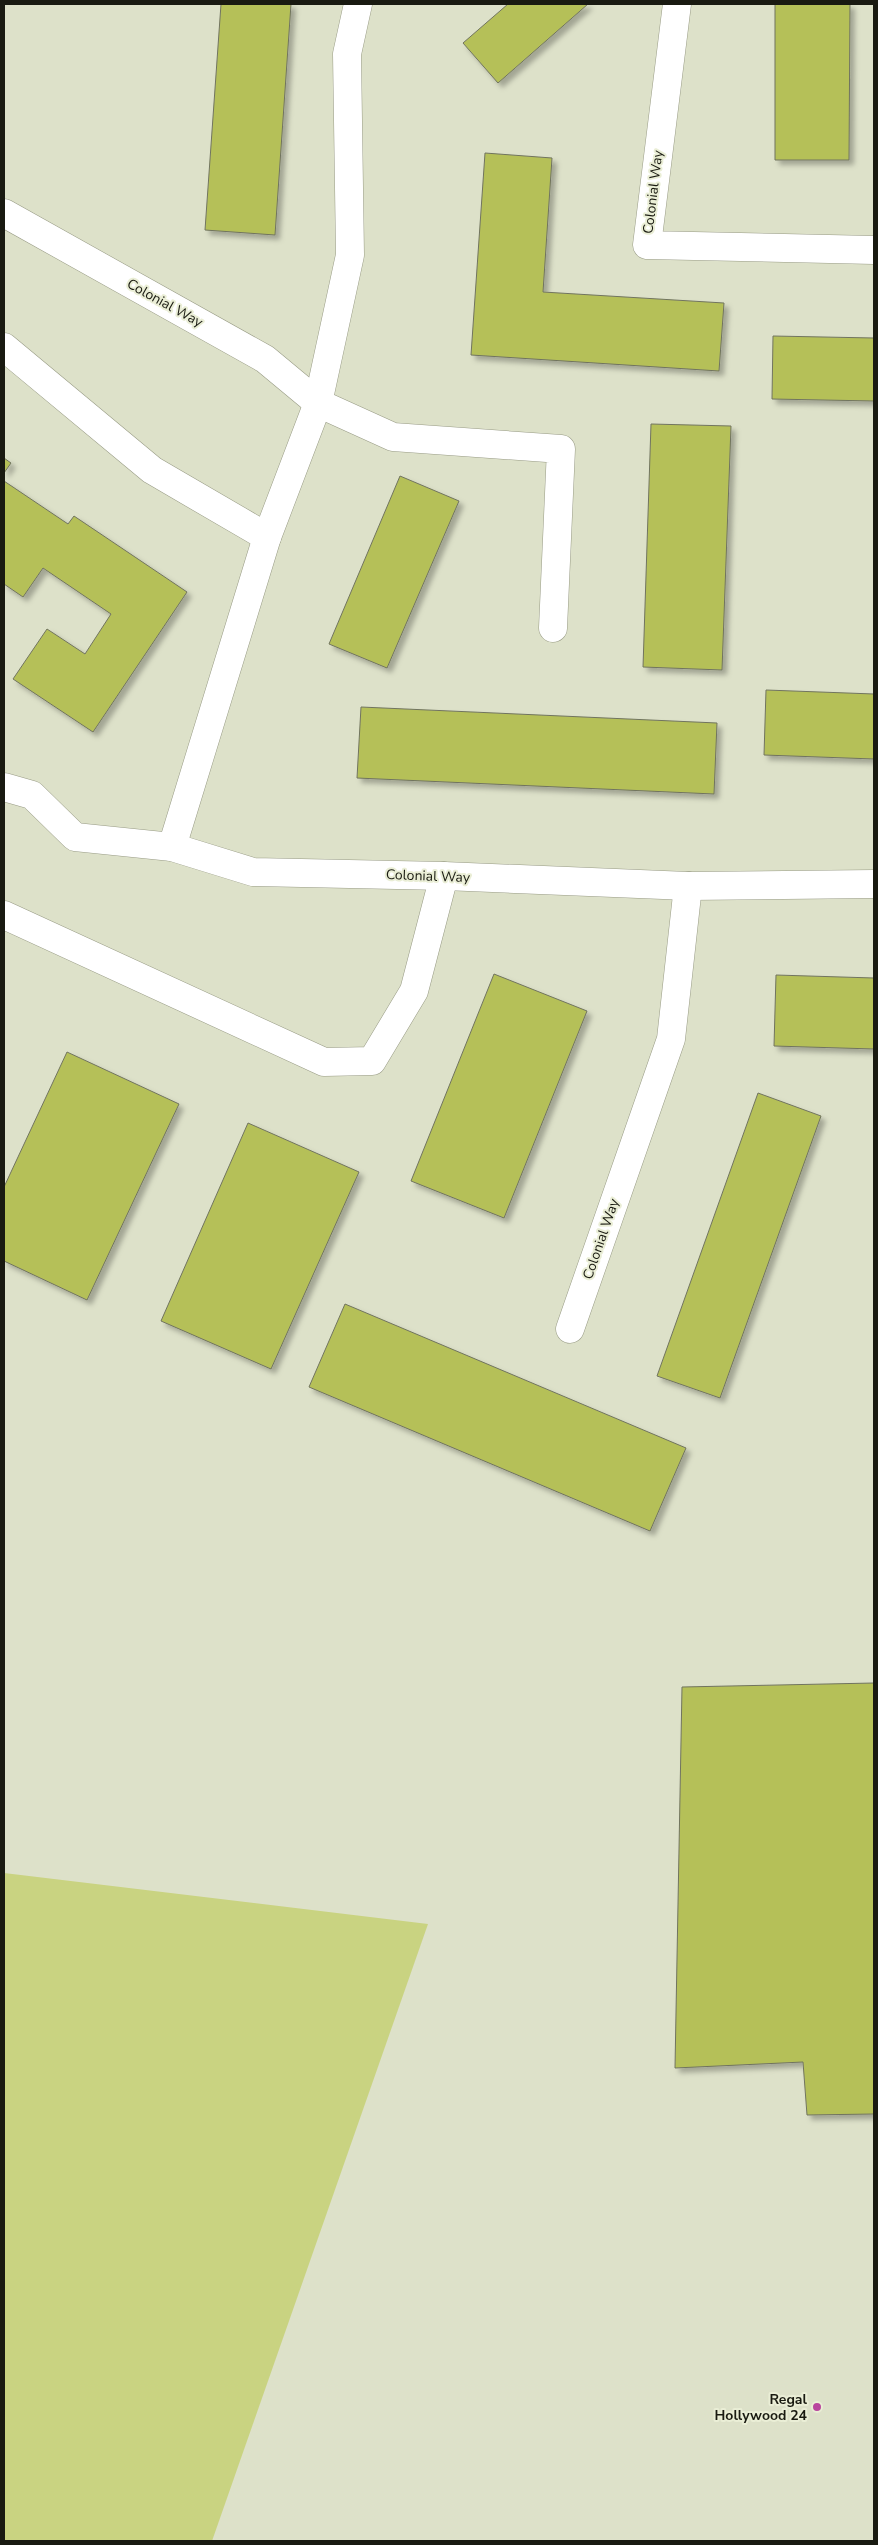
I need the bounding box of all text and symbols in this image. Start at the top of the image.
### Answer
street label: Colonial Way [638,148,668,235]
street label: Colonial Way [124,274,207,332]
street label: Colonial Way [386,865,471,887]
street label: Colonial Way [578,1195,624,1282]
place label: Regal Hollywood 24 [715,2390,808,2425]
marker: Regal Hollywood 24 [811,2401,823,2413]

